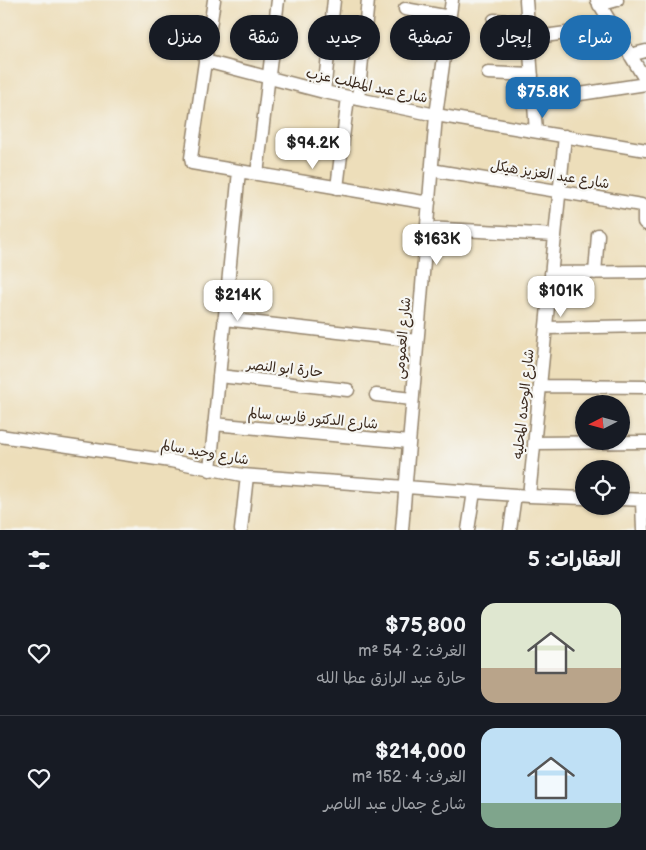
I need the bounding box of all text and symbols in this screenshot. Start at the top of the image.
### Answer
chip: منزل [149,15,220,60]
chip: شقة [230,15,298,60]
chip: جديد [308,15,380,60]
chip: تصفية [390,15,470,60]
chip: إيجار [480,15,550,60]
chip: شراء [560,15,631,60]
street label: شارع عبد المطلب عزب [304,64,429,108]
pin: $75.8K [502,76,584,119]
text: $75.8K [517,83,569,102]
pin: $94.2K [272,128,354,170]
text: $94.2K [286,134,340,153]
street label: شارع عبد العزيز هيكل [489,157,611,193]
pin: $163K [402,224,472,266]
text: $163K [413,230,461,249]
pin: $101K [526,276,596,318]
pin: $214K [203,280,273,322]
text: $101K [539,282,583,301]
text: $214K [215,286,261,305]
street label: شارع العمومى [390,296,416,380]
street label: شارع الوحده المحليه [509,348,539,460]
street label: حارة ابو النصر [245,356,324,381]
north arrow [575,395,630,450]
map controls [575,395,630,515]
street label: شارع الدكتور فارس سالم [247,404,379,435]
street label: شارع وحيد سالم [159,436,250,471]
button: locate [575,460,630,515]
icon: filters [25,546,53,574]
text: العقارات: 5 [528,547,621,572]
text: $75,800 [385,613,466,638]
icon: home [521,623,581,683]
icon: heart [25,639,53,667]
text: الغرف: 2 · 54 m² [358,642,466,661]
text: حارة عبد الرازق عطا الله [317,669,466,688]
text: $214,000 [375,739,466,764]
icon: home [521,748,581,808]
icon: heart [25,764,53,792]
text: الغرف: 4 · 152 m² [352,768,466,787]
text: شارع جمال عبد الناصر [324,795,466,814]

